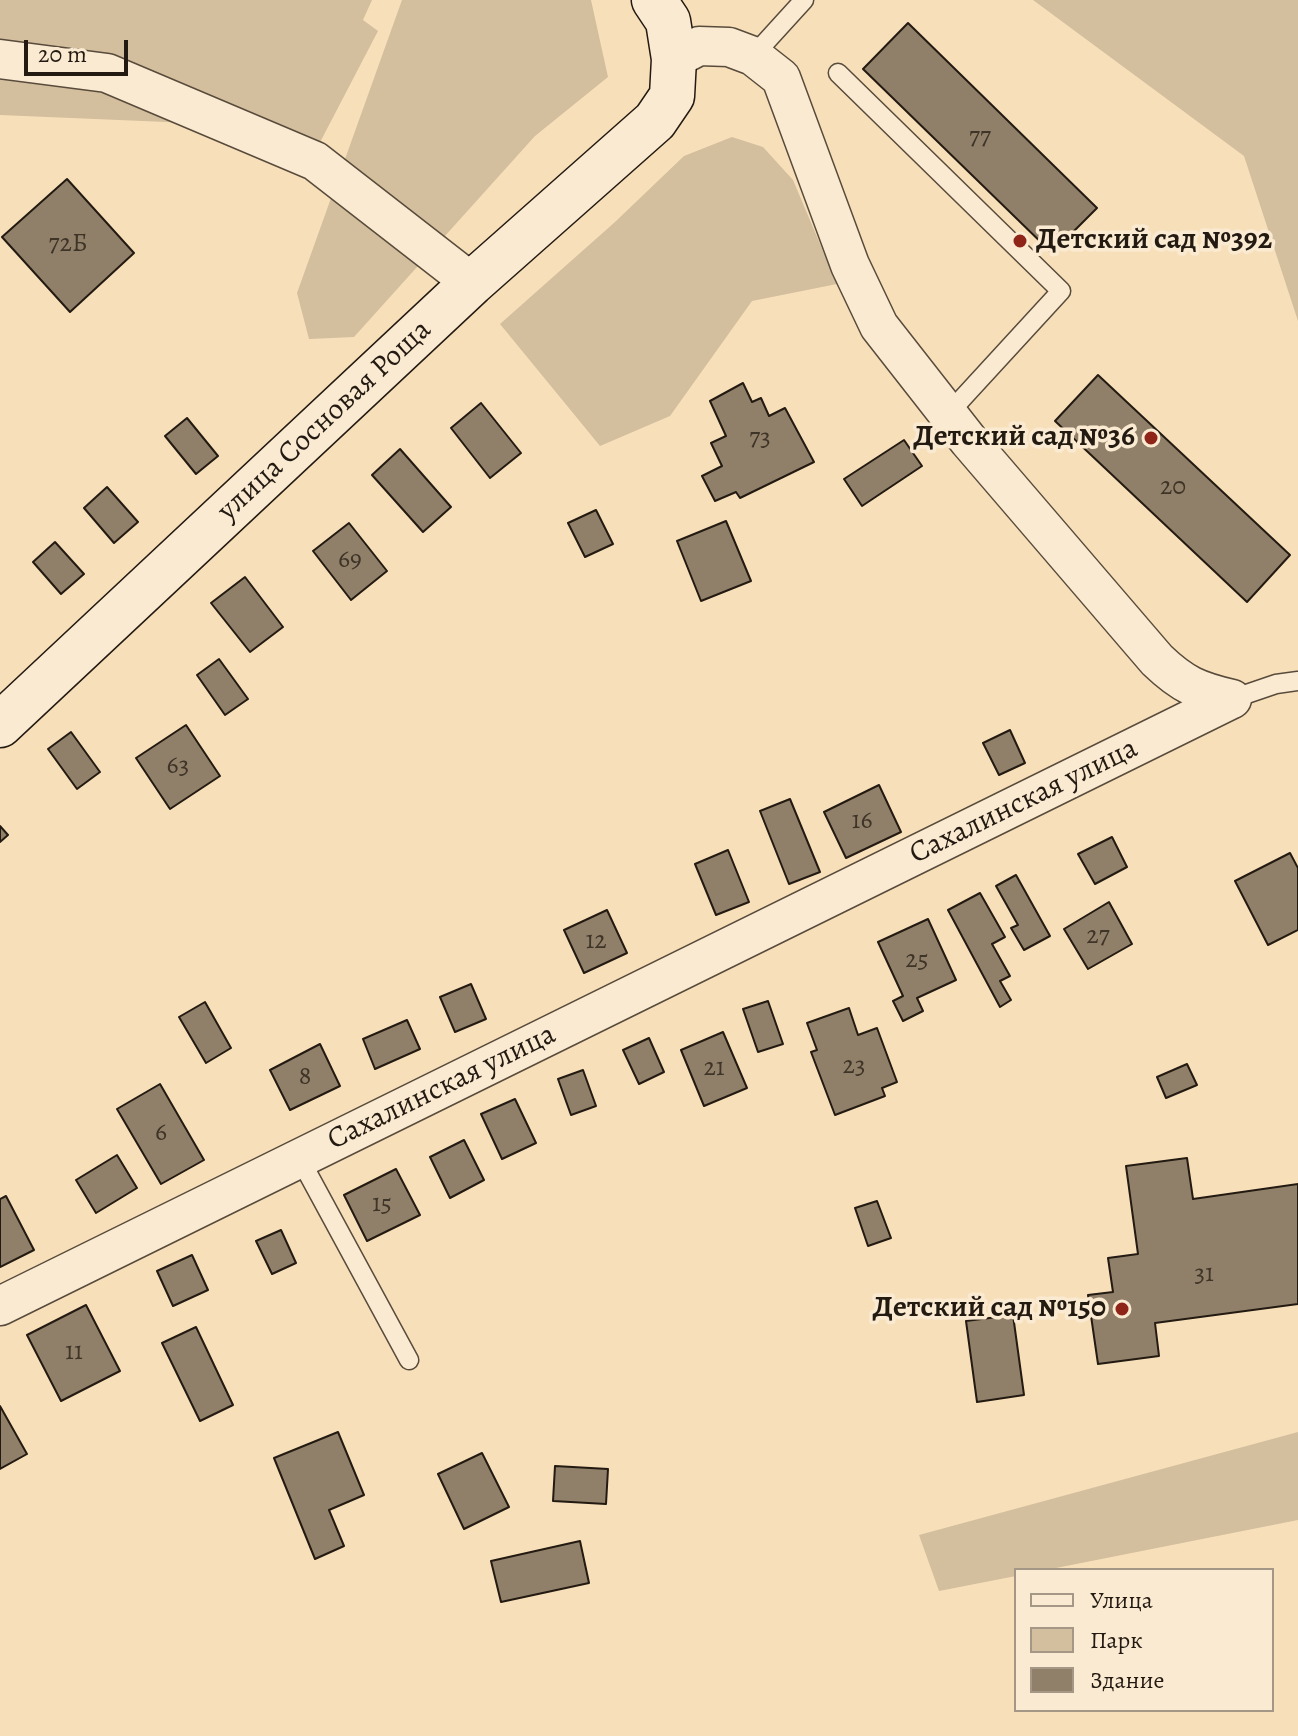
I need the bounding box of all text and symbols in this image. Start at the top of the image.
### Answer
scale bar [28,24,132,74]
text: 20 m [38,38,87,70]
house number: 77 [969,122,991,154]
place label: Детский сад №392 [1036,223,1272,259]
house number: 72Б [49,229,87,261]
marker: Детский сад №392 [1011,232,1029,250]
street label: улица Сосновая Роща [211,313,439,529]
place label: Детский сад №36 [913,420,1135,456]
house number: 73 [749,423,771,455]
marker: Детский сад №36 [1142,429,1160,447]
house number: 20 [1160,472,1186,504]
house number: 69 [338,545,362,577]
street label: Сахалинская улица [904,731,1144,873]
house number: 63 [167,751,189,783]
house number: 16 [852,806,872,838]
house number: 27 [1086,921,1110,953]
house number: 12 [585,926,607,958]
house number: 25 [905,945,929,977]
street label: Сахалинская улица [322,1017,562,1159]
house number: 23 [842,1051,866,1083]
house number: 21 [703,1053,725,1085]
house number: 8 [299,1062,311,1094]
house number: 6 [155,1118,167,1150]
house number: 15 [372,1189,392,1221]
house number: 31 [1194,1259,1214,1291]
place label: Детский сад №150 [872,1291,1106,1327]
marker: Детский сад №150 [1113,1300,1131,1318]
house number: 11 [65,1337,83,1369]
legend [1014,1568,1274,1712]
text: Улица [1090,1584,1153,1616]
text: Парк [1090,1624,1143,1656]
text: Здание [1090,1664,1165,1696]

